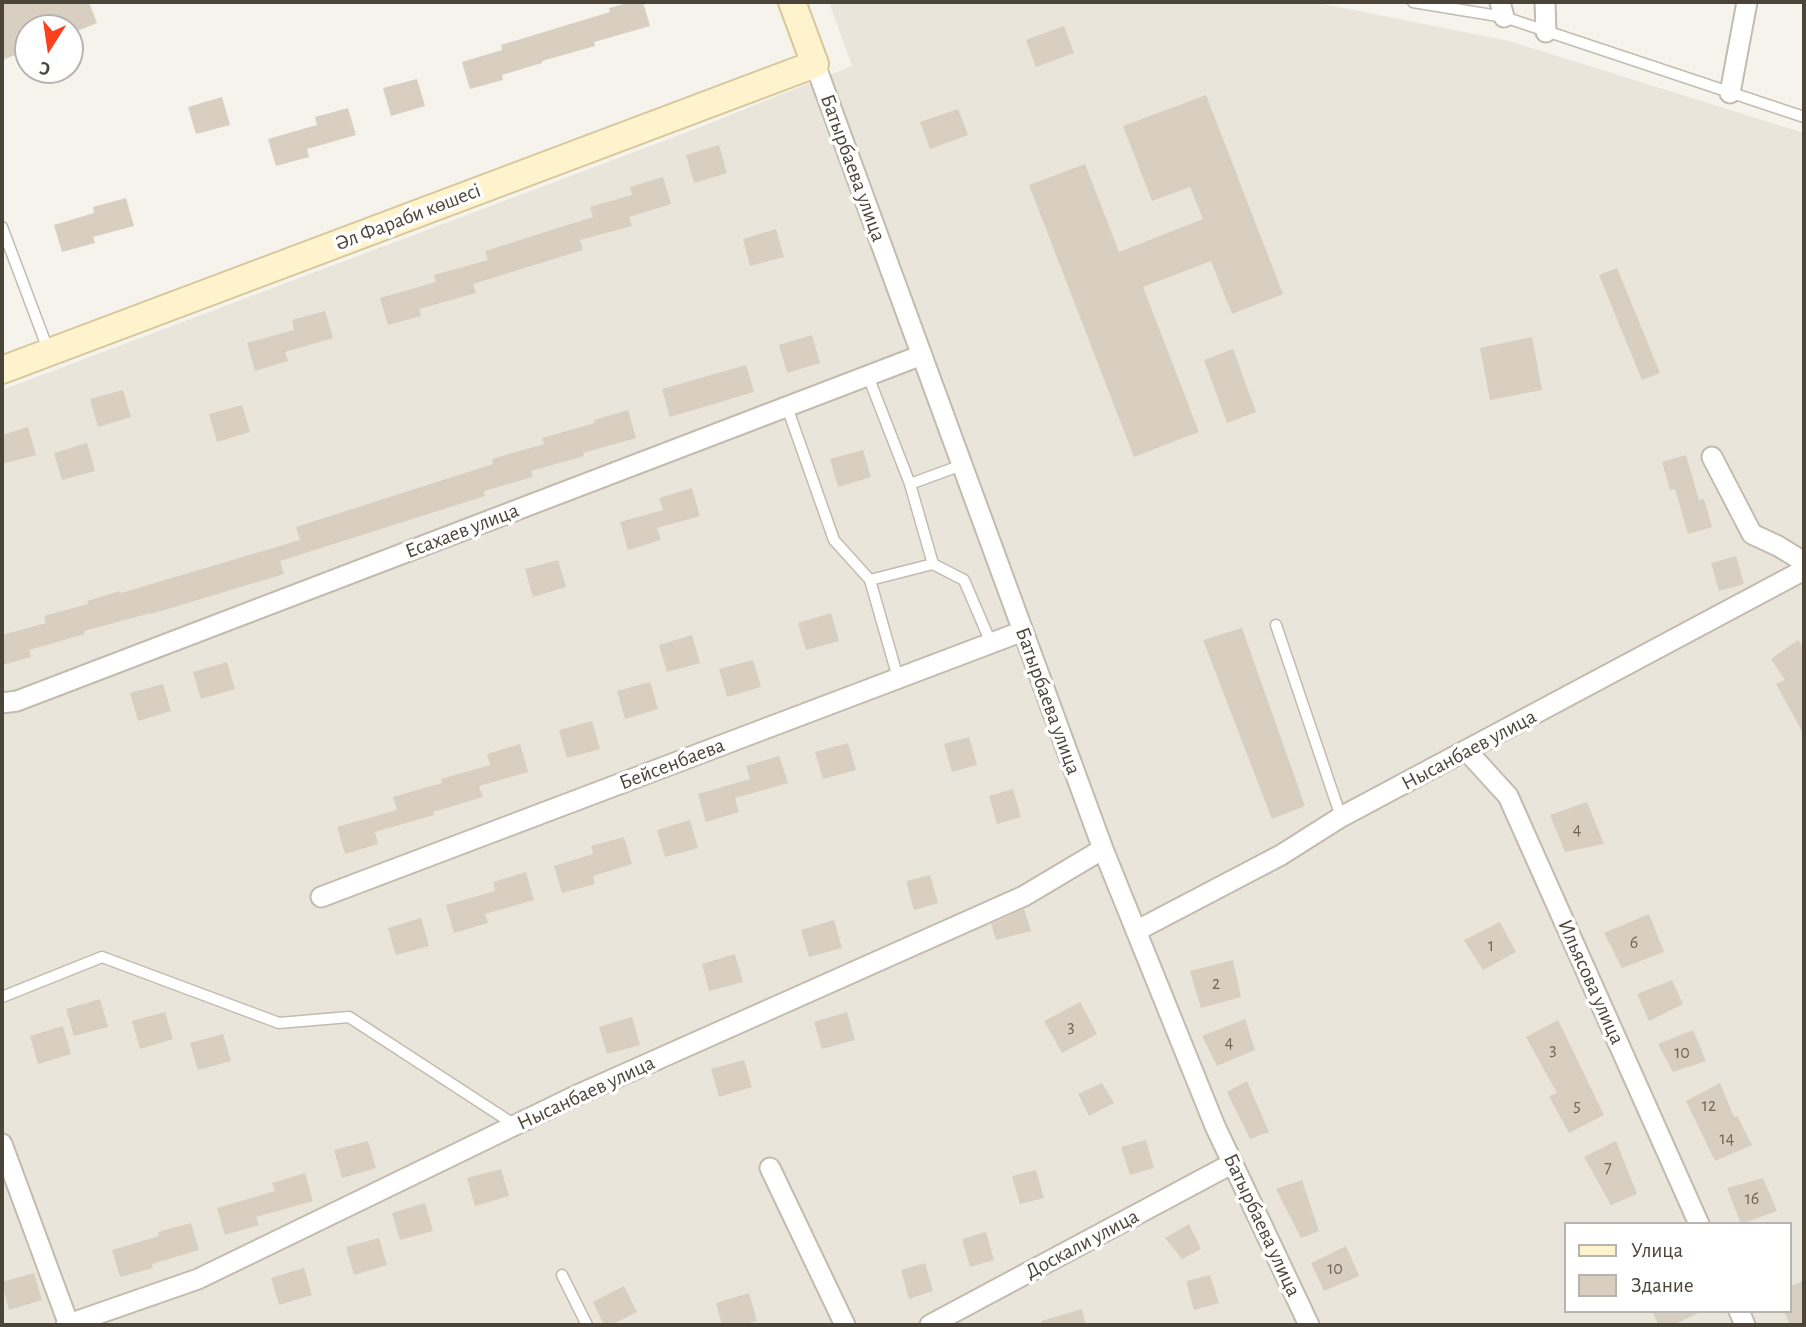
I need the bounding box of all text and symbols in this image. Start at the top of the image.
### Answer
north arrow [14,14,84,84]
text: С [38,58,52,78]
street label: Батырбаева улица [815,91,891,245]
street label: Әл Фараби көшесі [332,178,484,256]
street label: Есахаев улица [402,498,522,564]
street label: Батырбаева улица [1010,624,1086,778]
street label: Нысанбаев улица [1397,704,1541,796]
street label: Бейсенбаева [616,732,728,796]
house number: 4 [1573,819,1581,841]
street label: Ильясова улица [1552,916,1630,1048]
house number: 6 [1630,932,1638,954]
house number: 1 [1488,935,1494,957]
house number: 2 [1212,973,1220,995]
house number: 3 [1067,1016,1075,1038]
house number: 4 [1225,1032,1233,1054]
house number: 3 [1549,1039,1557,1061]
house number: 10 [1674,1042,1690,1064]
street label: Нысанбаев улица [513,1050,659,1136]
house number: 5 [1573,1095,1581,1117]
house number: 12 [1702,1095,1716,1117]
house number: 14 [1720,1128,1734,1150]
street label: Батырбаева улица [1218,1149,1306,1301]
house number: 7 [1604,1157,1612,1179]
house number: 16 [1745,1188,1759,1210]
street label: Доскали улица [1021,1204,1143,1284]
legend [1564,1222,1792,1313]
text: Улица [1631,1240,1683,1261]
house number: 10 [1327,1258,1343,1280]
text: Здание [1631,1275,1694,1296]

